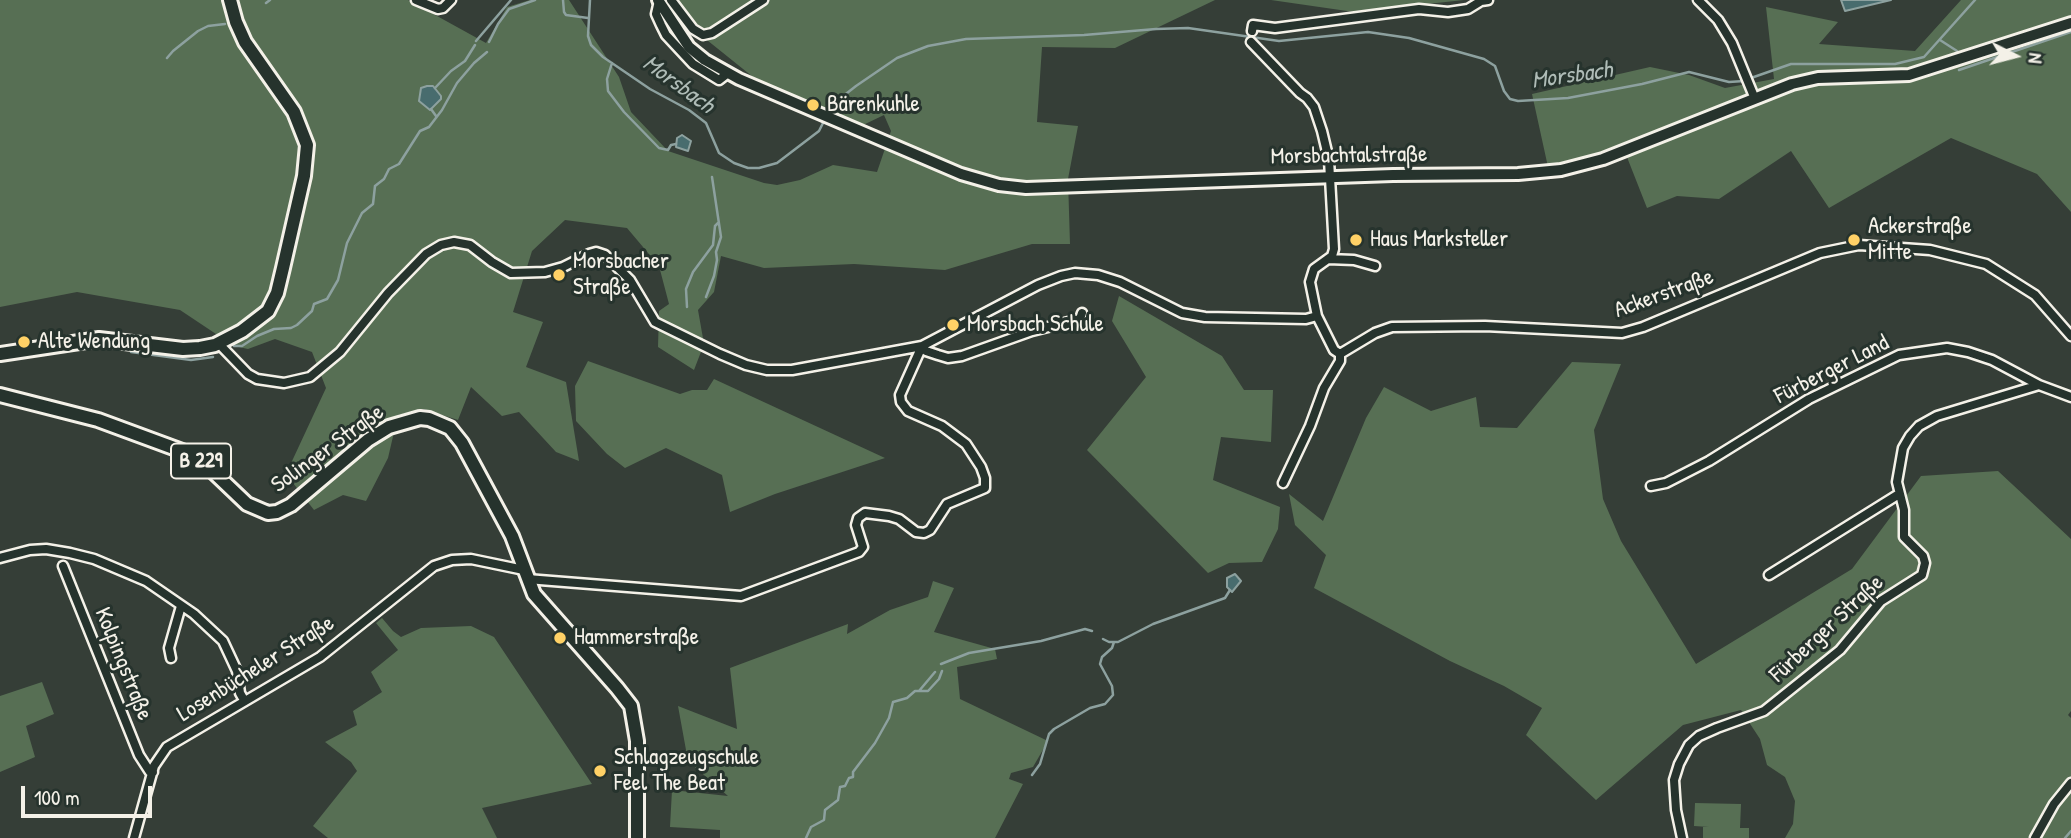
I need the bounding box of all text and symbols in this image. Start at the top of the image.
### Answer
north arrow [1980,21,2050,91]
water label: Morsbach [637,50,719,120]
text: N [2022,52,2049,65]
water label: Morsbach [1530,56,1614,96]
place label: Bärenkuhle [827,91,920,119]
marker: Bärenkuhle [805,97,821,113]
street label: Morsbachtalstraße [1270,141,1428,171]
place label: Ackerstraße Mitte [1868,213,1972,267]
place label: Haus Marksteller [1370,226,1508,254]
marker: Haus Marksteller [1348,232,1364,248]
marker: Ackerstraße Mitte [1846,232,1862,248]
place label: Morsbacher Straße [573,248,669,302]
street label: Ackerstraße [1611,263,1717,325]
marker: Morsbacher Straße [551,267,567,283]
place label: Morsbach Schule [967,311,1104,339]
marker: Morsbach Schule [945,317,961,333]
place label: Alte Wendung [38,328,150,356]
street label: Fürberger Land [1770,329,1894,411]
marker: Alte Wendung [16,334,32,350]
street label: Solinger Straße [266,399,390,499]
road number: B 229 [171,444,231,478]
street label: Fürberger Straße [1764,569,1890,689]
street label: Kolpingstraße [88,604,158,724]
street label: Losenbücheler Straße [172,610,340,728]
place label: Hammerstraße [574,624,699,652]
marker: Hammerstraße [552,630,568,646]
place label: Schlagzeugschule Feel The Beat [614,744,759,798]
marker: Schlagzeugschule Feel The Beat [592,763,608,779]
scale bar [24,772,156,816]
text: 100 m [34,783,80,812]

